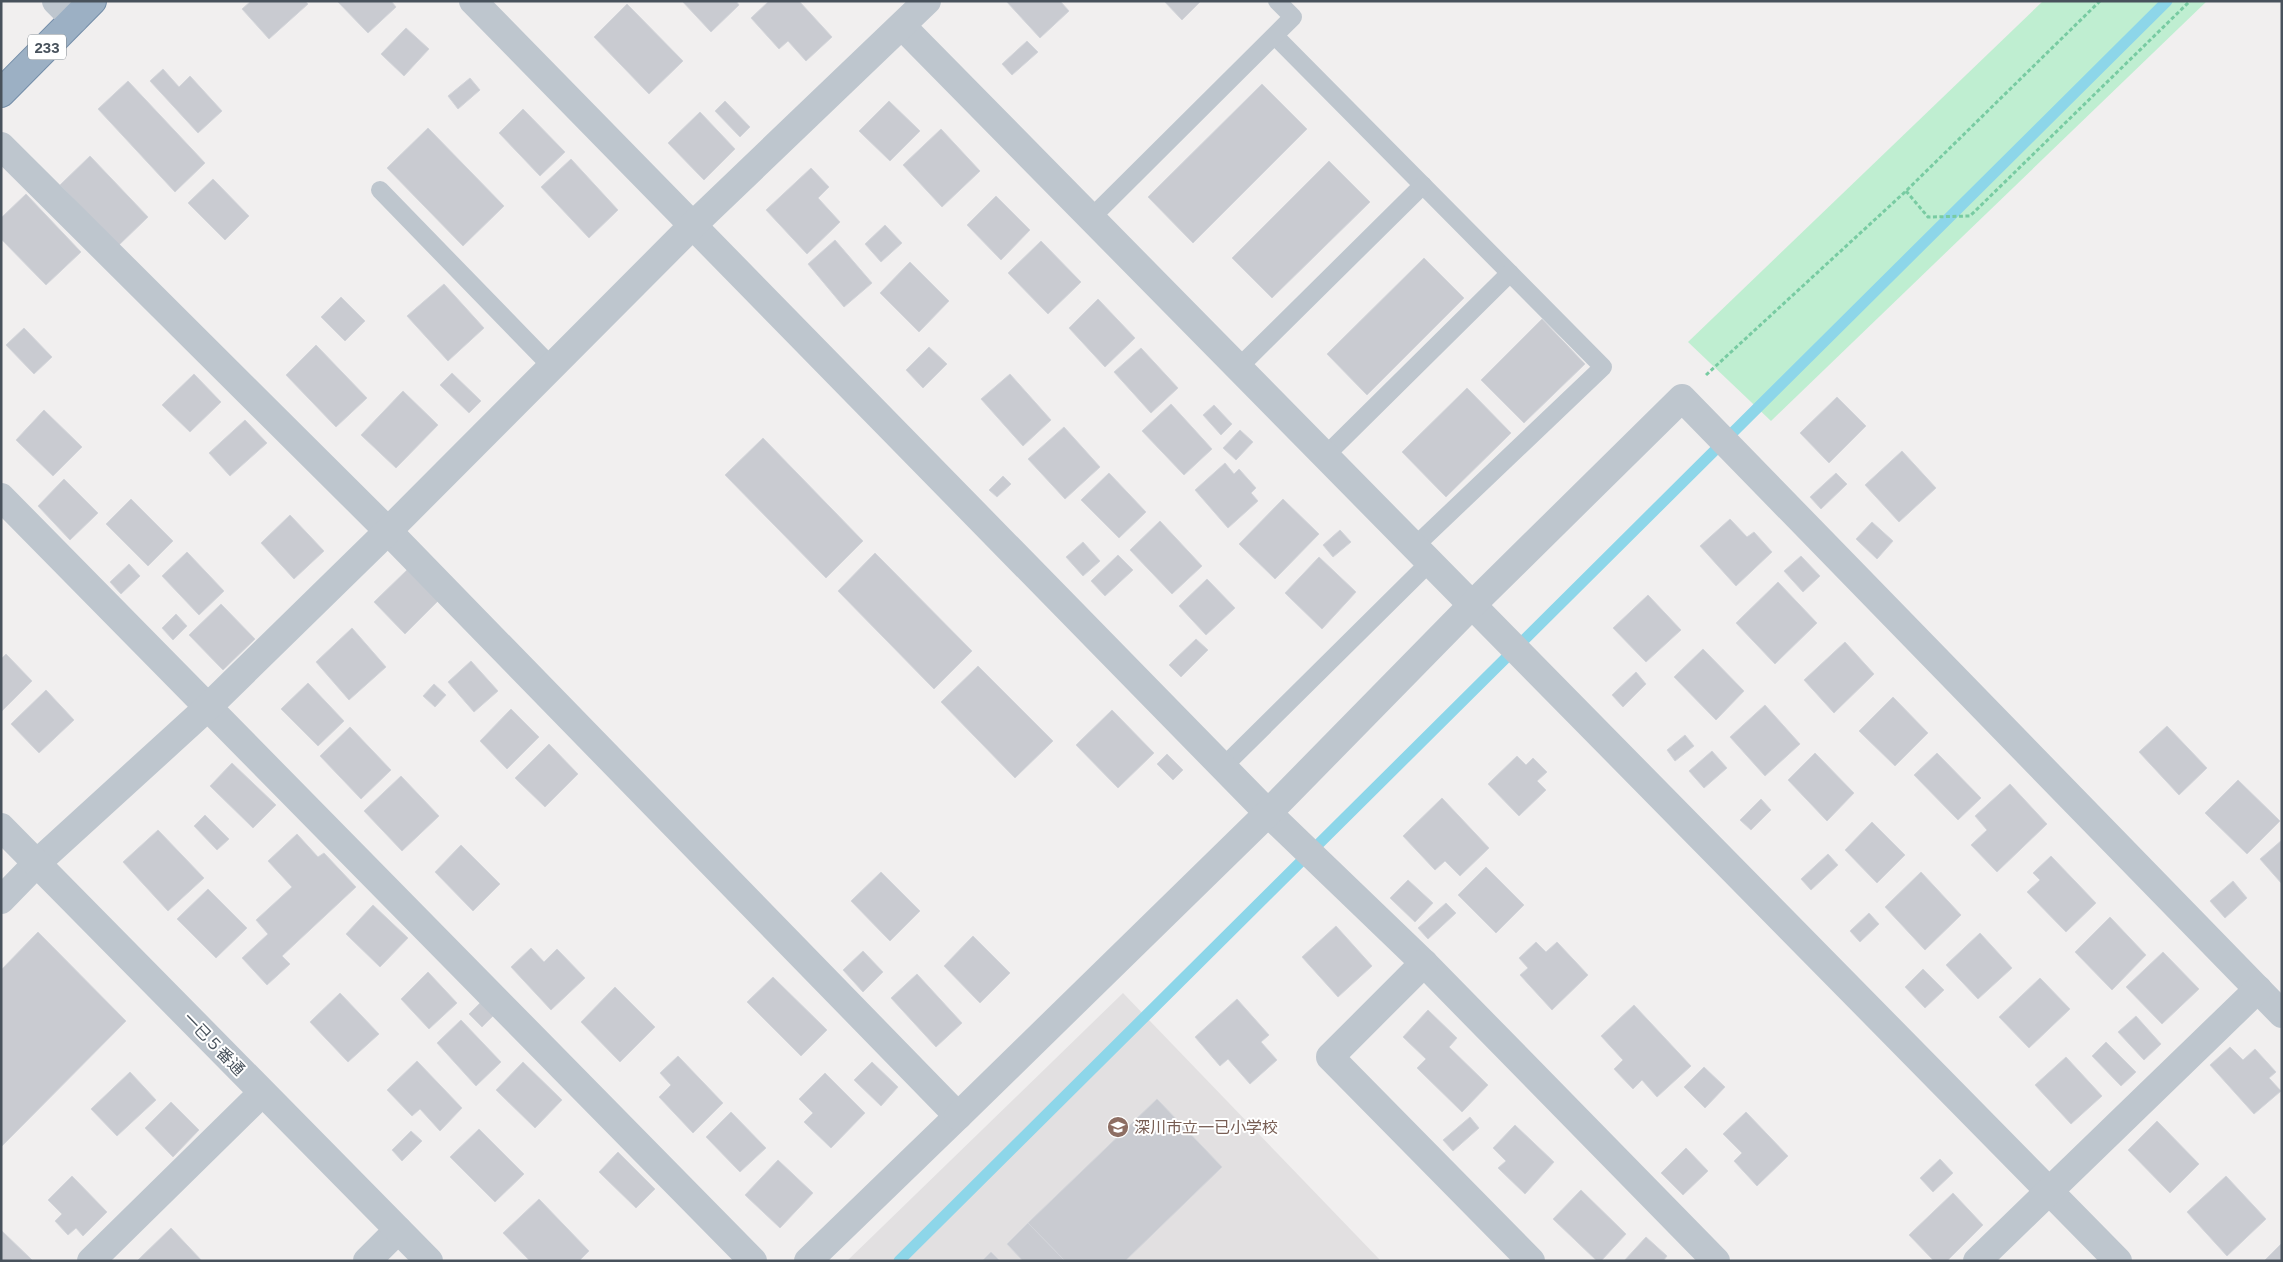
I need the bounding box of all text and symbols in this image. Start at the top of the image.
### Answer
road number: 233 [28,34,66,60]
street label: 一已５番通 [180,1009,248,1079]
school or university icon: 深川市立一已小学校 [1106,1115,1130,1139]
place label: 深川市立一已小学校 [1134,1119,1278,1136]

